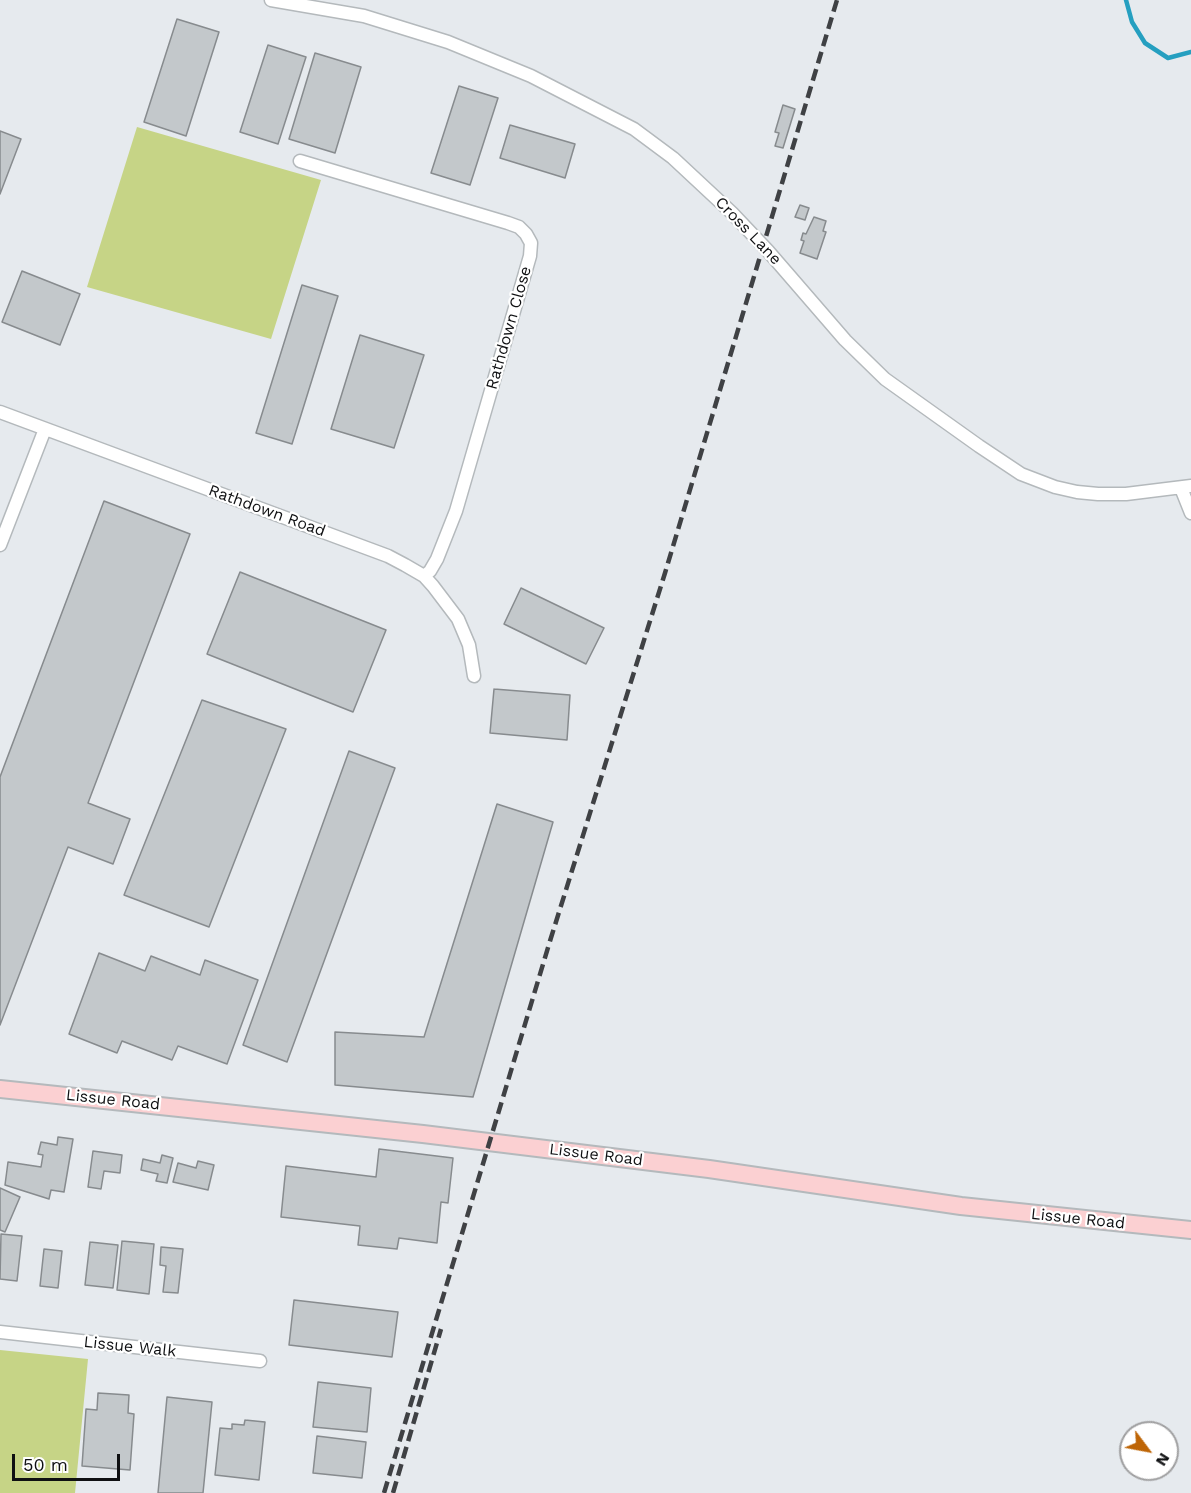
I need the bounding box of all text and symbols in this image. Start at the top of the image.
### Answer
street label: Cross Lane [711,193,785,269]
street label: Rathdown Close [482,264,536,392]
street label: Rathdown Road [206,481,328,541]
street label: Lissue Road [65,1086,161,1114]
street label: Lissue Road [548,1140,644,1170]
street label: Lissue Road [1030,1205,1126,1233]
street label: Lissue Walk [83,1333,177,1361]
north arrow [1119,1421,1179,1481]
scale bar [15,1442,123,1480]
text: N [1152,1450,1174,1470]
text: 50 m [23,1454,68,1475]

